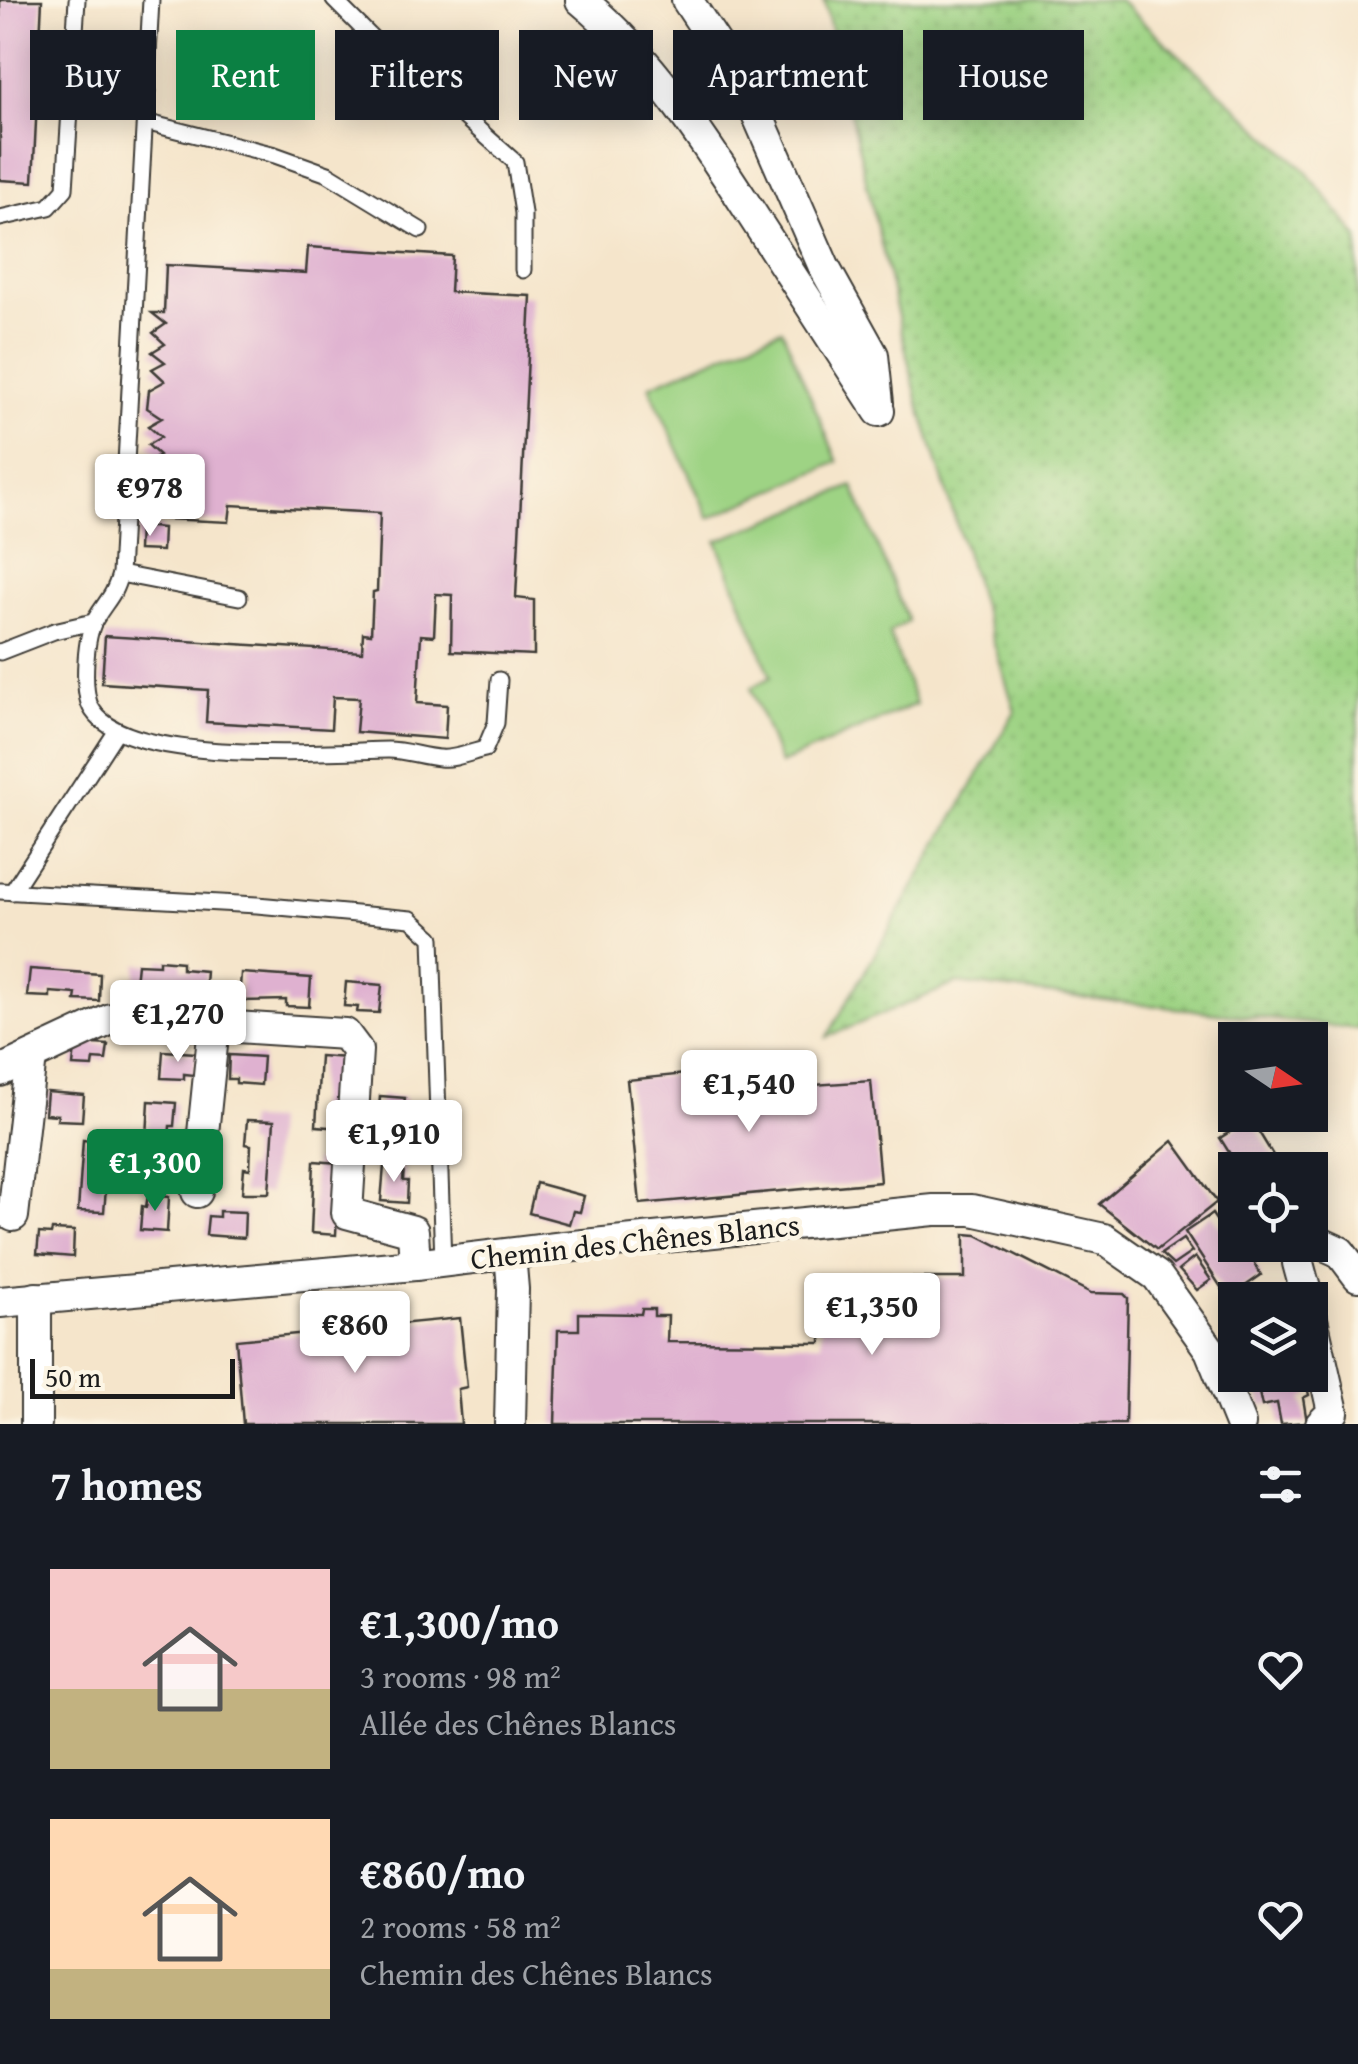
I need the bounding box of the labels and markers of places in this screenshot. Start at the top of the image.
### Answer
pin: €978 [91,454,209,539]
pin: €1,270 [97,980,259,1065]
pin: €1,540 [668,1050,830,1135]
pin: €1,910 [313,1100,475,1185]
pin: €1,300 [74,1129,236,1214]
pin: €1,350 [791,1273,953,1358]
pin: €860 [296,1291,414,1376]

